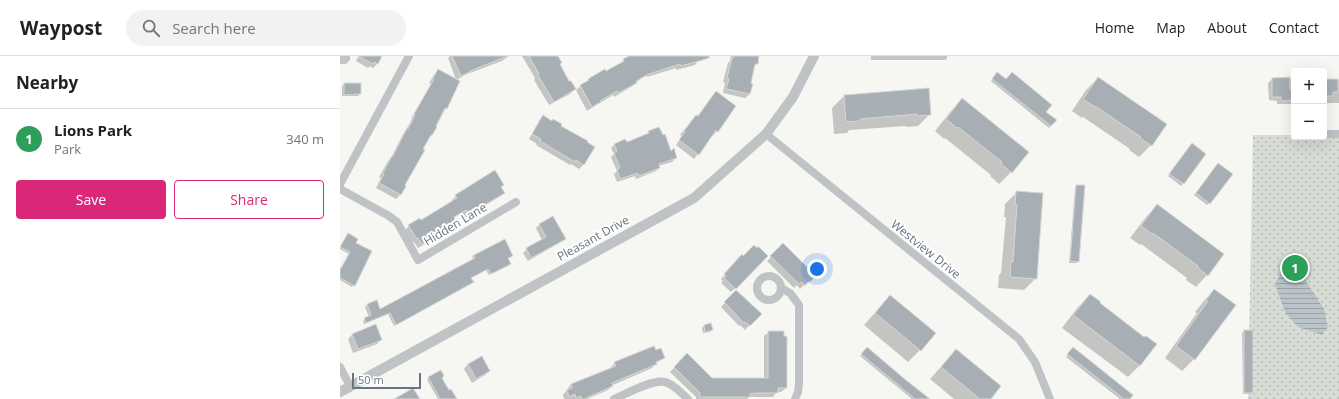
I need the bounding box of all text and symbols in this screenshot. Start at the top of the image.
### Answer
search box [126,10,406,46]
text: Waypost [20,15,102,41]
icon: search [140,17,162,39]
text: Search here [172,18,256,38]
text: Home [1095,18,1134,37]
text: Map [1156,18,1185,37]
text: About [1207,18,1247,37]
text: Contact [1269,18,1319,37]
map controls [1291,68,1327,140]
button: + [1291,68,1327,104]
text: Nearby [16,71,78,94]
button: − [1291,104,1327,140]
text: Lions Park [54,120,132,140]
text: 1 [25,130,33,148]
text: 340 m [286,130,324,148]
text: Park [54,140,81,158]
button: Save [16,180,166,219]
button: Share [174,180,324,219]
street label: Hidden Lane [420,198,490,250]
street label: Pleasant Drive [554,211,632,265]
street label: Westview Drive [887,216,965,283]
pin: 1 [1282,253,1308,283]
your location [807,259,827,279]
scale bar [352,371,421,390]
text: 50 m [358,372,384,387]

